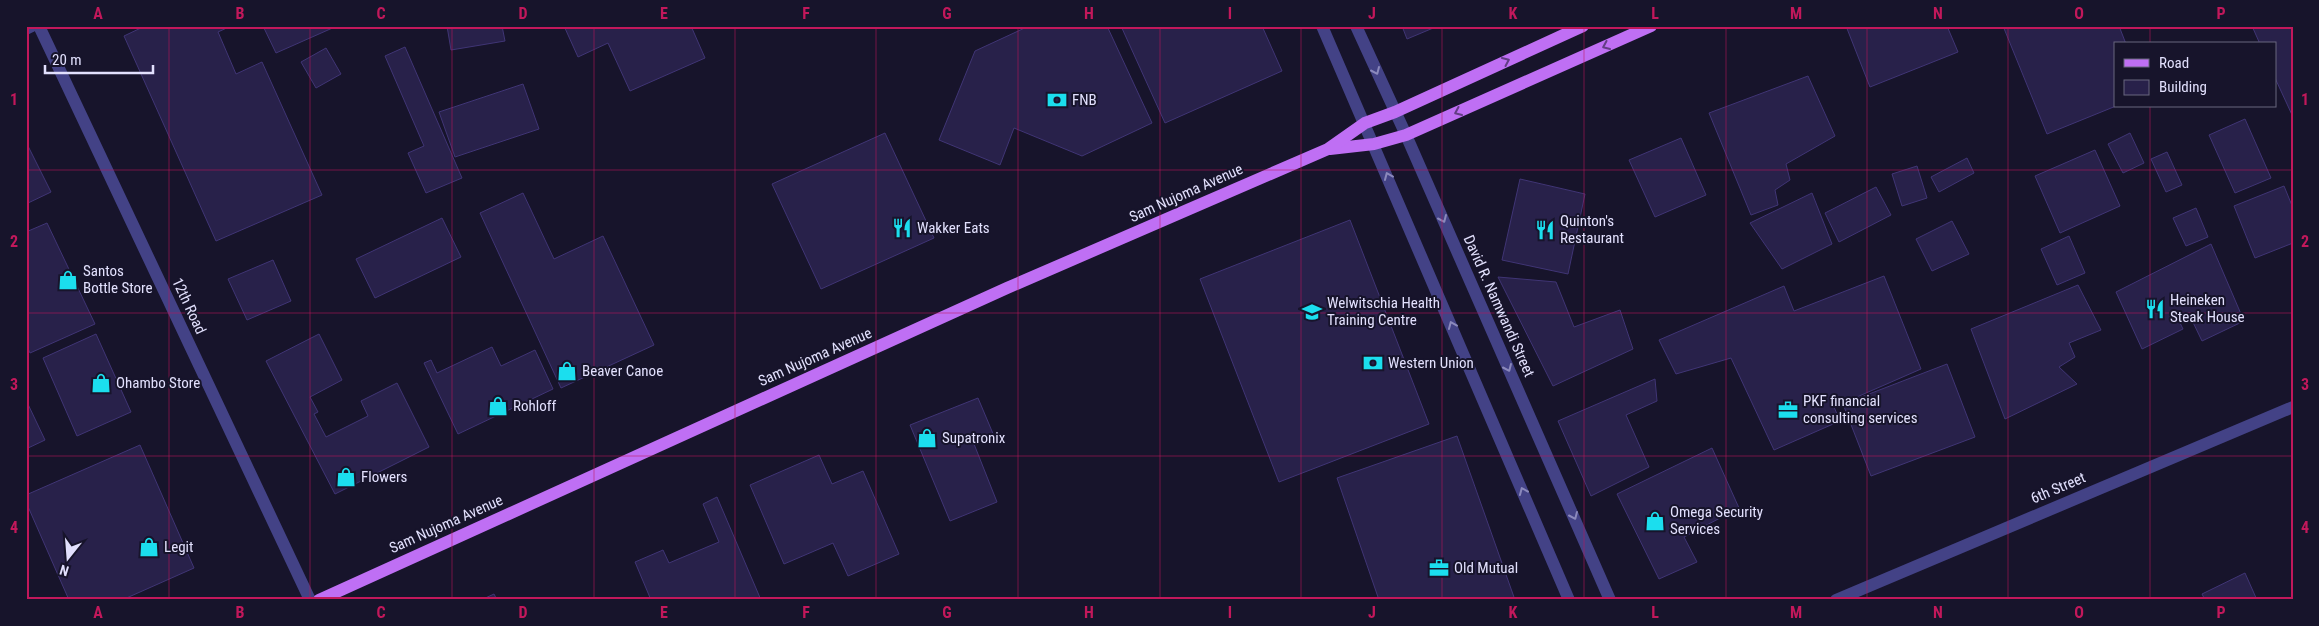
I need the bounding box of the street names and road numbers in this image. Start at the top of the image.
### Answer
street label: Sam Nujoma Avenue [1126,160,1246,226]
street label: David R. Namwandi Street [1460,232,1538,380]
street label: 12th Road [168,275,210,337]
street label: Sam Nujoma Avenue [755,324,875,390]
street label: 6th Street [2028,468,2088,508]
street label: Sam Nujoma Avenue [386,491,506,557]

